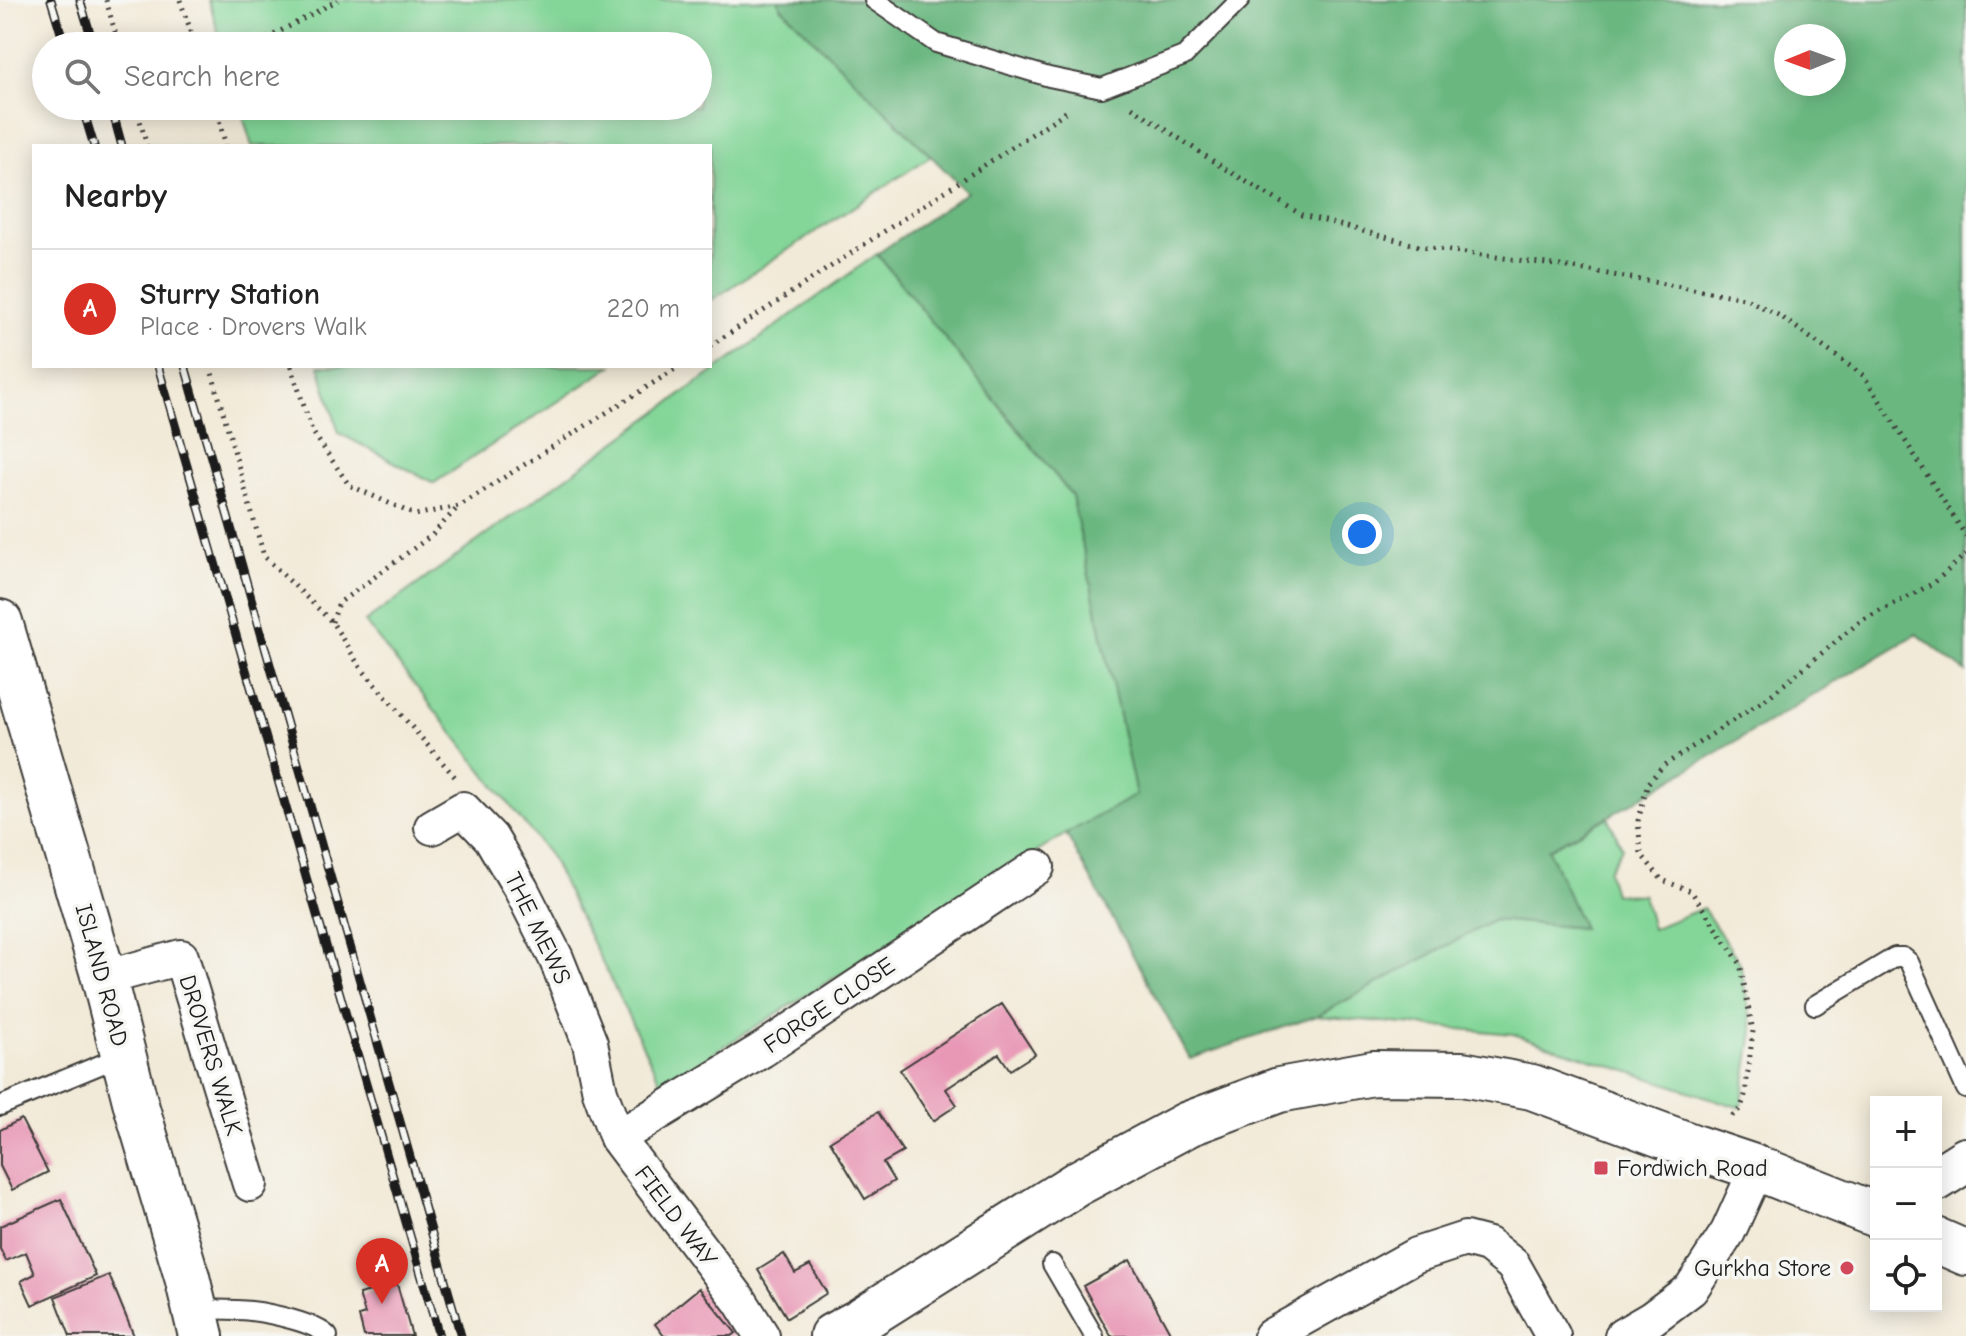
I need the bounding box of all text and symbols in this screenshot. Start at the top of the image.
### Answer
north arrow [1774,24,1846,96]
search box [32,32,712,120]
icon: search [60,54,104,98]
text: Search here [124,59,280,94]
text: Nearby [64,176,167,216]
text: Sturry Station [140,277,320,312]
text: A [83,294,97,324]
text: 220 m [607,294,680,324]
text: Place · Drovers Walk [140,312,367,342]
your location [1342,514,1382,554]
street label: THE MEWS [499,867,577,989]
street label: ISLAND ROAD [70,901,134,1049]
street label: FORGE CLOSE [758,951,900,1059]
street label: DROVERS WALK [173,971,249,1139]
map controls [1870,1096,1942,1312]
button: + [1870,1096,1942,1168]
place label: Fordwich Road [1617,1154,1768,1182]
marker: Fordwich Road [1592,1159,1610,1177]
street label: FIELD WAY [629,1160,723,1273]
button: − [1870,1168,1942,1240]
pin: A [356,1238,408,1304]
button: locate [1870,1240,1942,1312]
place label: Gurkha Store [1694,1254,1831,1282]
marker: Gurkha Store [1838,1259,1856,1277]

